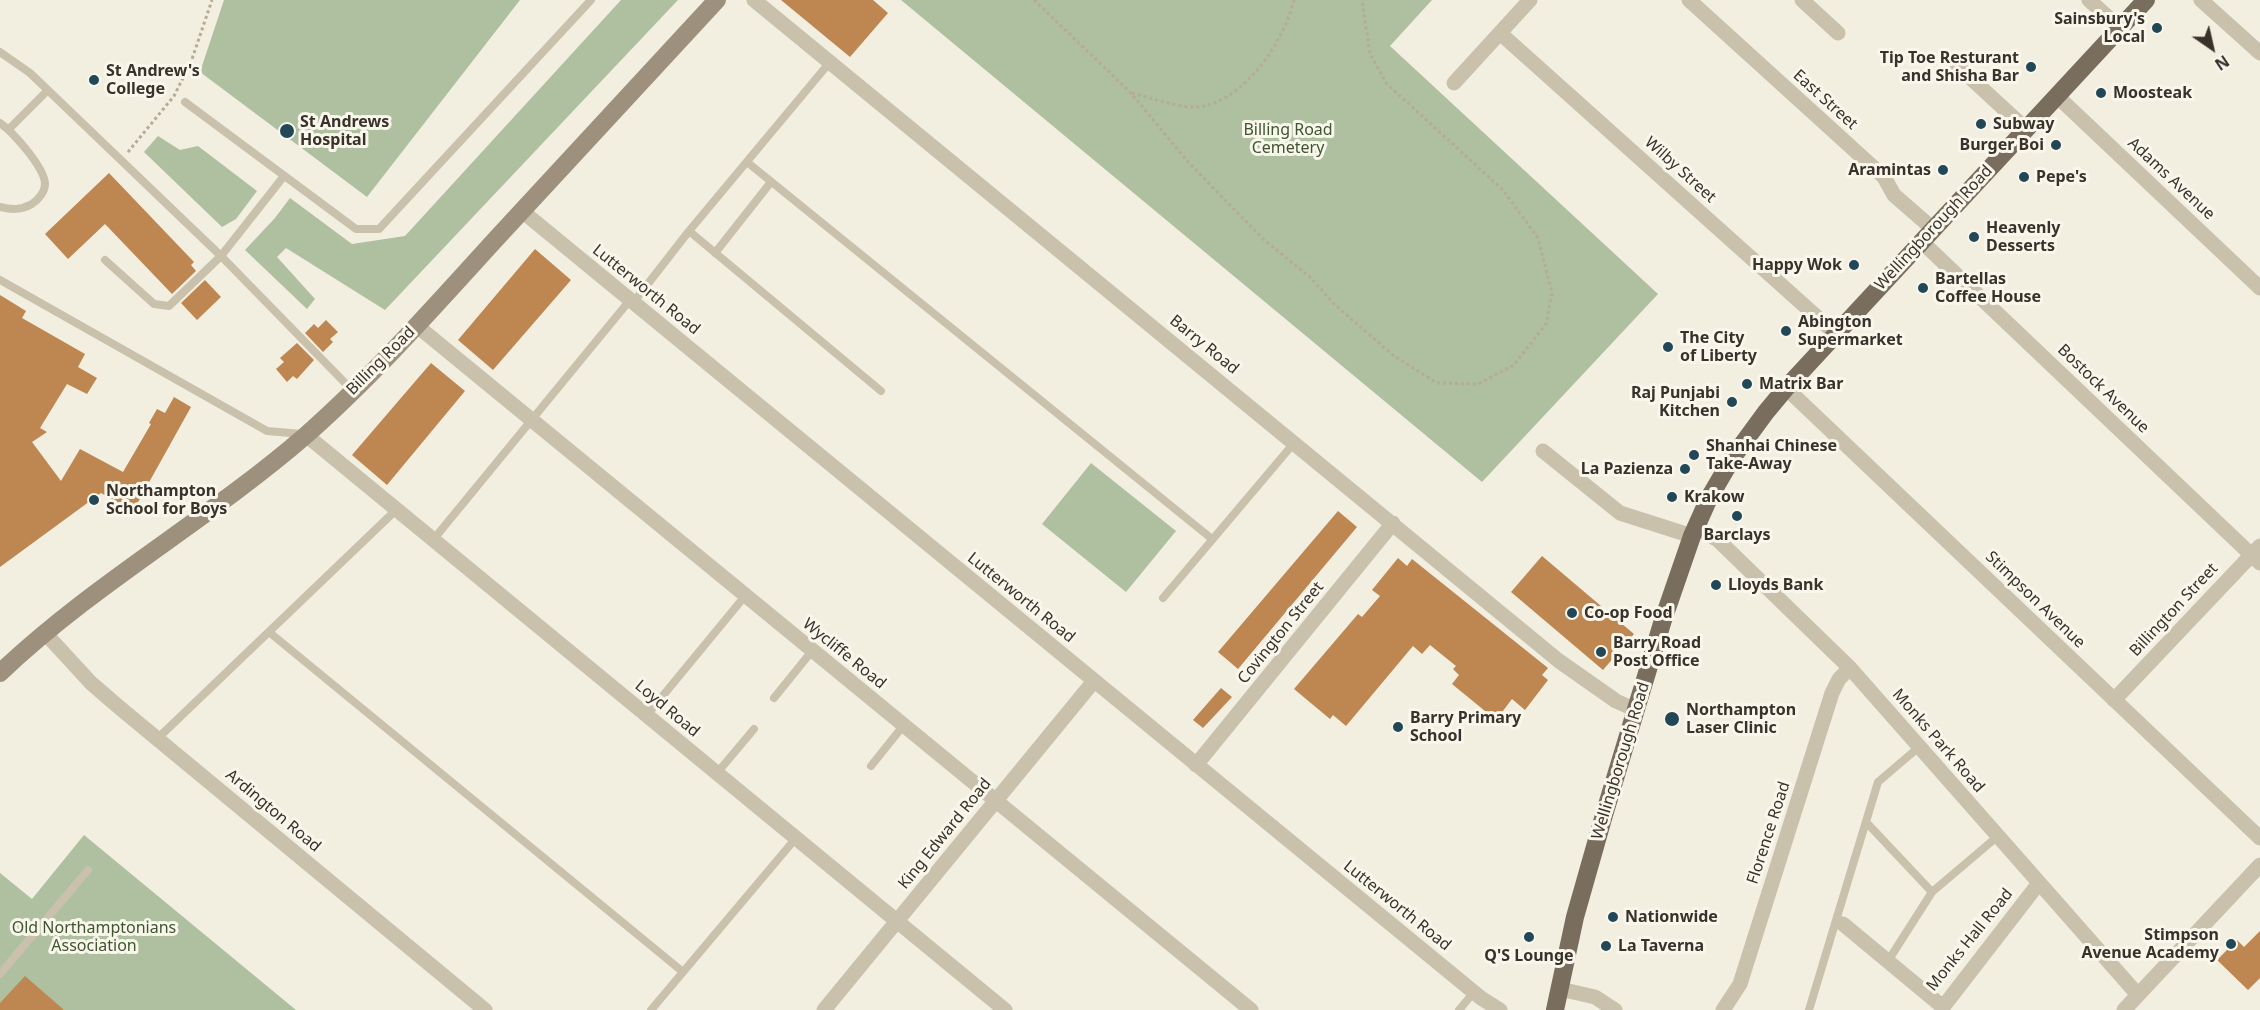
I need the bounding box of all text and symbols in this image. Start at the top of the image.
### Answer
place label: Sainsbury's Local [2054,9,2145,47]
north arrow [2182,18,2242,78]
marker: Sainsbury's Local [2150,21,2164,35]
place label: Tip Toe Resturant and Shisha Bar [1880,48,2019,86]
text: N [2211,50,2234,76]
marker: Tip Toe Resturant and Shisha Bar [2024,60,2038,74]
place label: St Andrew's College [106,61,200,99]
street label: East Street [1789,66,1861,134]
marker: St Andrew's College [87,73,101,87]
place label: Moosteak [2113,83,2192,103]
marker: Moosteak [2094,86,2108,100]
place label: St Andrews Hospital [300,112,389,150]
place label: Subway [1993,114,2054,134]
marker: Subway [1974,117,1988,131]
park label: Billing Road Cemetery [1243,120,1333,158]
marker: St Andrews Hospital [278,122,296,140]
street label: Wilby Street [1640,133,1720,207]
street label: Adams Avenue [2123,134,2219,224]
place label: Burger Boi [1960,135,2044,155]
marker: Burger Boi [2049,138,2063,152]
place label: Aramintas [1848,160,1931,180]
street label: Wellingborough Road [1871,162,1997,294]
marker: Aramintas [1936,163,1950,177]
place label: Pepe's [2036,167,2087,187]
marker: Pepe's [2017,170,2031,184]
place label: Heavenly Desserts [1986,218,2060,256]
marker: Heavenly Desserts [1967,230,1981,244]
street label: Lutterworth Road [588,241,704,339]
place label: Happy Wok [1752,255,1842,275]
marker: Happy Wok [1847,258,1861,272]
place label: Bartellas Coffee House [1935,269,2041,307]
marker: Bartellas Coffee House [1916,281,1930,295]
street label: Barry Road [1166,311,1242,379]
place label: Abington Supermarket [1798,312,1903,350]
street label: Billing Road [343,323,419,399]
marker: Abington Supermarket [1779,324,1793,338]
place label: The City of Liberty [1680,328,1757,366]
marker: The City of Liberty [1661,340,1675,354]
street label: Bostock Avenue [2053,340,2153,438]
place label: Matrix Bar [1759,374,1843,394]
marker: Matrix Bar [1740,377,1754,391]
place label: Raj Punjabi Kitchen [1631,383,1720,421]
marker: Raj Punjabi Kitchen [1725,395,1739,409]
place label: Shanhai Chinese Take-Away [1706,436,1837,474]
marker: Shanhai Chinese Take-Away [1687,448,1701,462]
place label: La Pazienza [1581,459,1673,479]
marker: La Pazienza [1678,462,1692,476]
place label: Northampton School for Boys [106,481,227,519]
place label: Krakow [1684,487,1744,507]
marker: Krakow [1665,490,1679,504]
marker: Northampton School for Boys [87,493,101,507]
marker: Barclays [1730,509,1744,523]
place label: Barclays [1704,525,1770,545]
street label: Stimpson Avenue [1981,548,2089,652]
street label: Lutterworth Road [963,549,1079,647]
street label: Billington Street [2126,559,2222,661]
place label: Lloyds Bank [1728,575,1823,595]
street label: Covington Street [1234,578,1328,688]
marker: Lloyds Bank [1709,578,1723,592]
place label: Co-op Food [1584,603,1673,623]
marker: Co-op Food [1565,606,1579,620]
street label: Wycliffe Road [798,615,890,693]
place label: Barry Road Post Office [1613,633,1701,671]
marker: Barry Road Post Office [1594,645,1608,659]
street label: Loyd Road [631,676,703,742]
street label: Wellingborough Road [1588,680,1654,842]
street label: Monks Park Road [1888,685,1988,797]
place label: Northampton Laser Clinic [1686,700,1796,738]
place label: Barry Primary School [1410,708,1521,746]
marker: Northampton Laser Clinic [1663,710,1681,728]
marker: Barry Primary School [1391,720,1405,734]
street label: Ardington Road [222,766,324,856]
street label: King Edward Road [894,775,996,893]
street label: Florence Road [1743,779,1795,887]
street label: Lutterworth Road [1339,857,1455,955]
street label: Monks Hall Road [1923,885,2017,995]
place label: Nationwide [1625,907,1718,927]
marker: Nationwide [1606,910,1620,924]
park label: Old Northamptonians Association [12,918,176,956]
place label: Stimpson Avenue Academy [2081,925,2219,963]
marker: Q'S Lounge [1522,930,1536,944]
place label: La Taverna [1618,936,1704,956]
marker: Stimpson Avenue Academy [2224,937,2238,951]
marker: La Taverna [1599,939,1613,953]
place label: Q'S Lounge [1484,946,1574,966]

